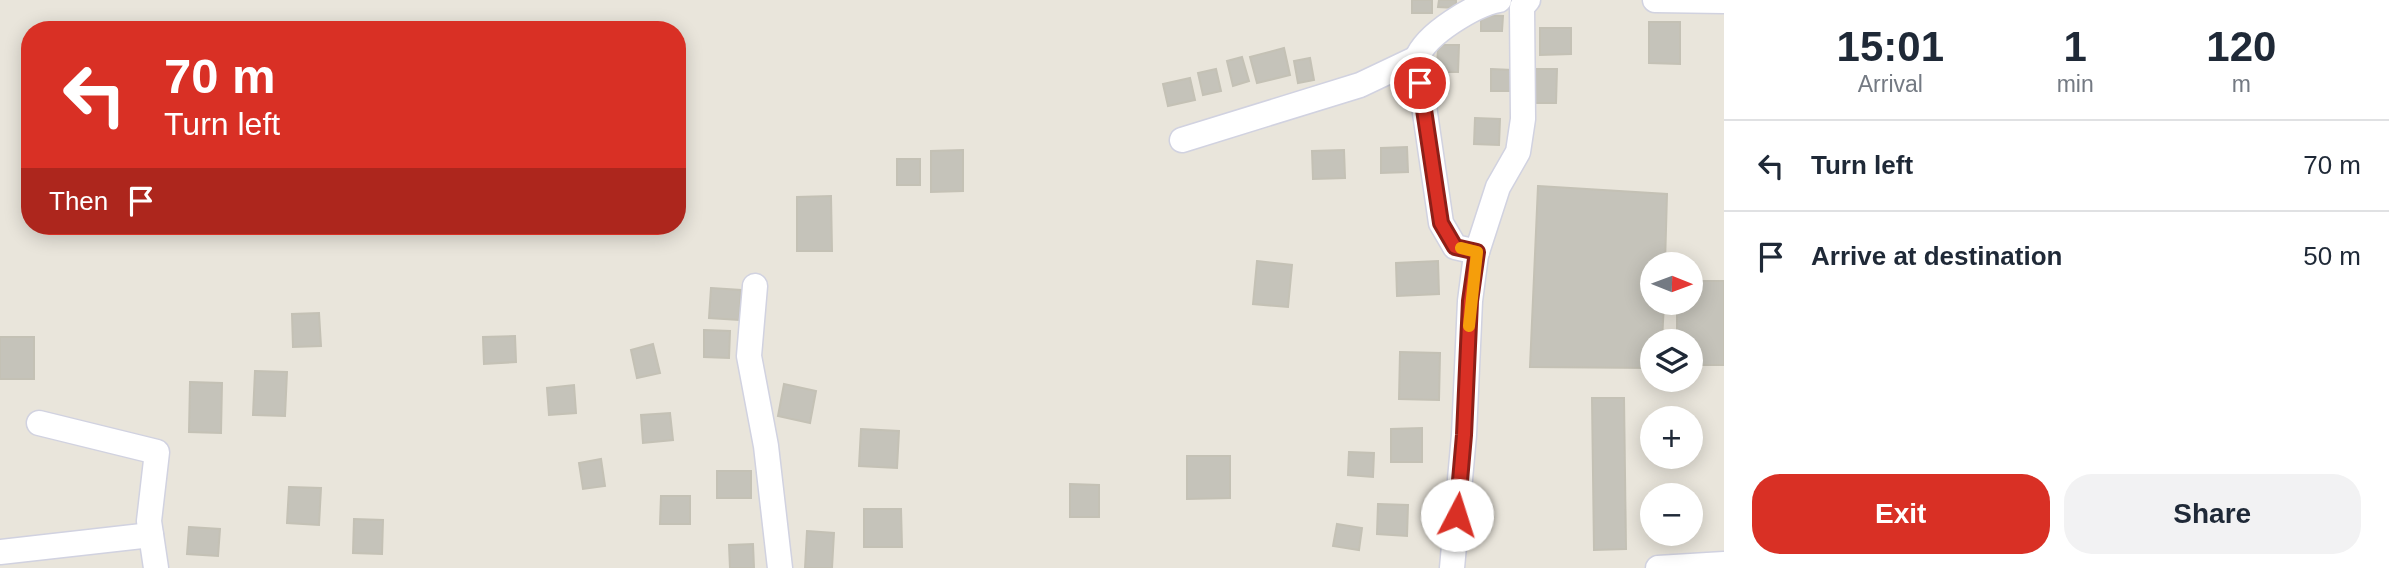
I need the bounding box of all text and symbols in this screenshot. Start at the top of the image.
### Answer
text: 15:01 [1837,23,1944,70]
text: 1 [2063,23,2087,70]
text: 120 [2206,23,2276,70]
icon: left [49,49,140,140]
text: 70 m [164,49,276,103]
pin [1390,53,1450,113]
icon: arrive [1401,64,1439,102]
text: Arrival [1858,71,1923,97]
text: min [2057,71,2094,97]
text: m [2232,71,2251,97]
text: Turn left [164,106,280,142]
icon: left [1752,147,1790,185]
text: Turn left [1811,150,1913,180]
text: 70 m [2303,150,2361,180]
icon: arrive [122,182,160,220]
text: Then [49,186,108,216]
icon: arrive [1752,238,1790,276]
text: Arrive at destination [1811,241,2062,271]
text: 50 m [2303,241,2361,271]
north arrow [1640,252,1703,315]
map controls [1640,252,1703,546]
button: layers [1640,329,1703,392]
button: + [1640,406,1703,469]
button: Exit [1752,474,2050,554]
button: Share [2064,474,2361,554]
position arrow [1420,478,1494,552]
button: − [1640,483,1703,546]

